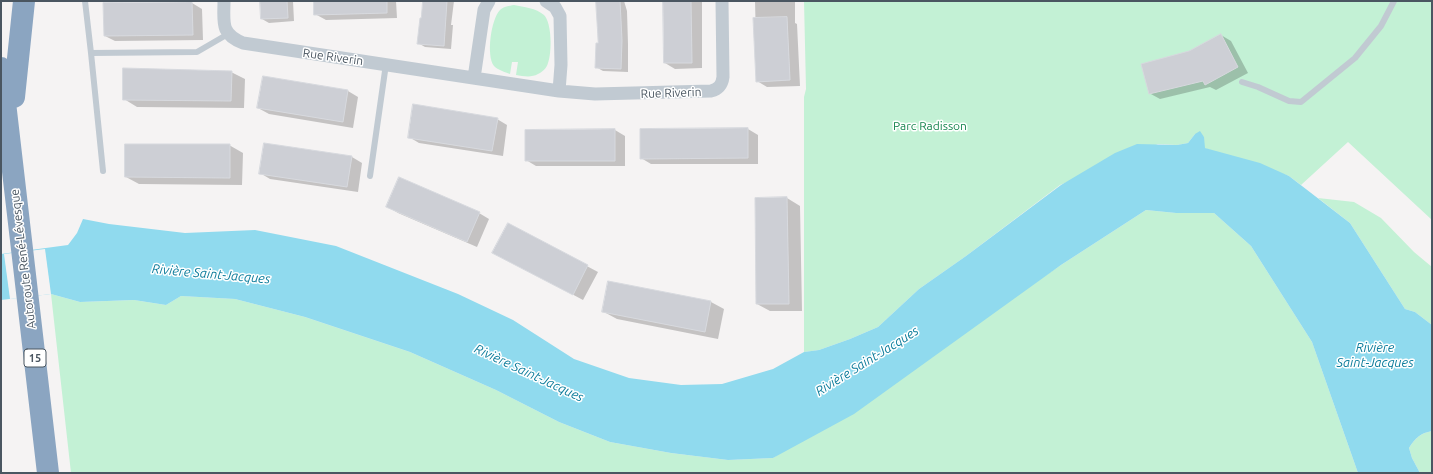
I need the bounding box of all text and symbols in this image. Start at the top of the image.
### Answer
street label: Rue Riverin [302,46,364,68]
street label: Rue Riverin [640,85,702,101]
park label: Parc Radisson [893,119,967,133]
street label: Autoroute René-Lévesque [7,188,39,330]
water label: Rivière Saint-Jacques [151,261,271,287]
water label: Rivière Saint-Jacques [812,323,922,399]
water label: Rivière Saint-Jacques [1336,340,1414,371]
water label: Rivière Saint-Jacques [472,341,586,405]
road number: 15 [24,349,46,367]

